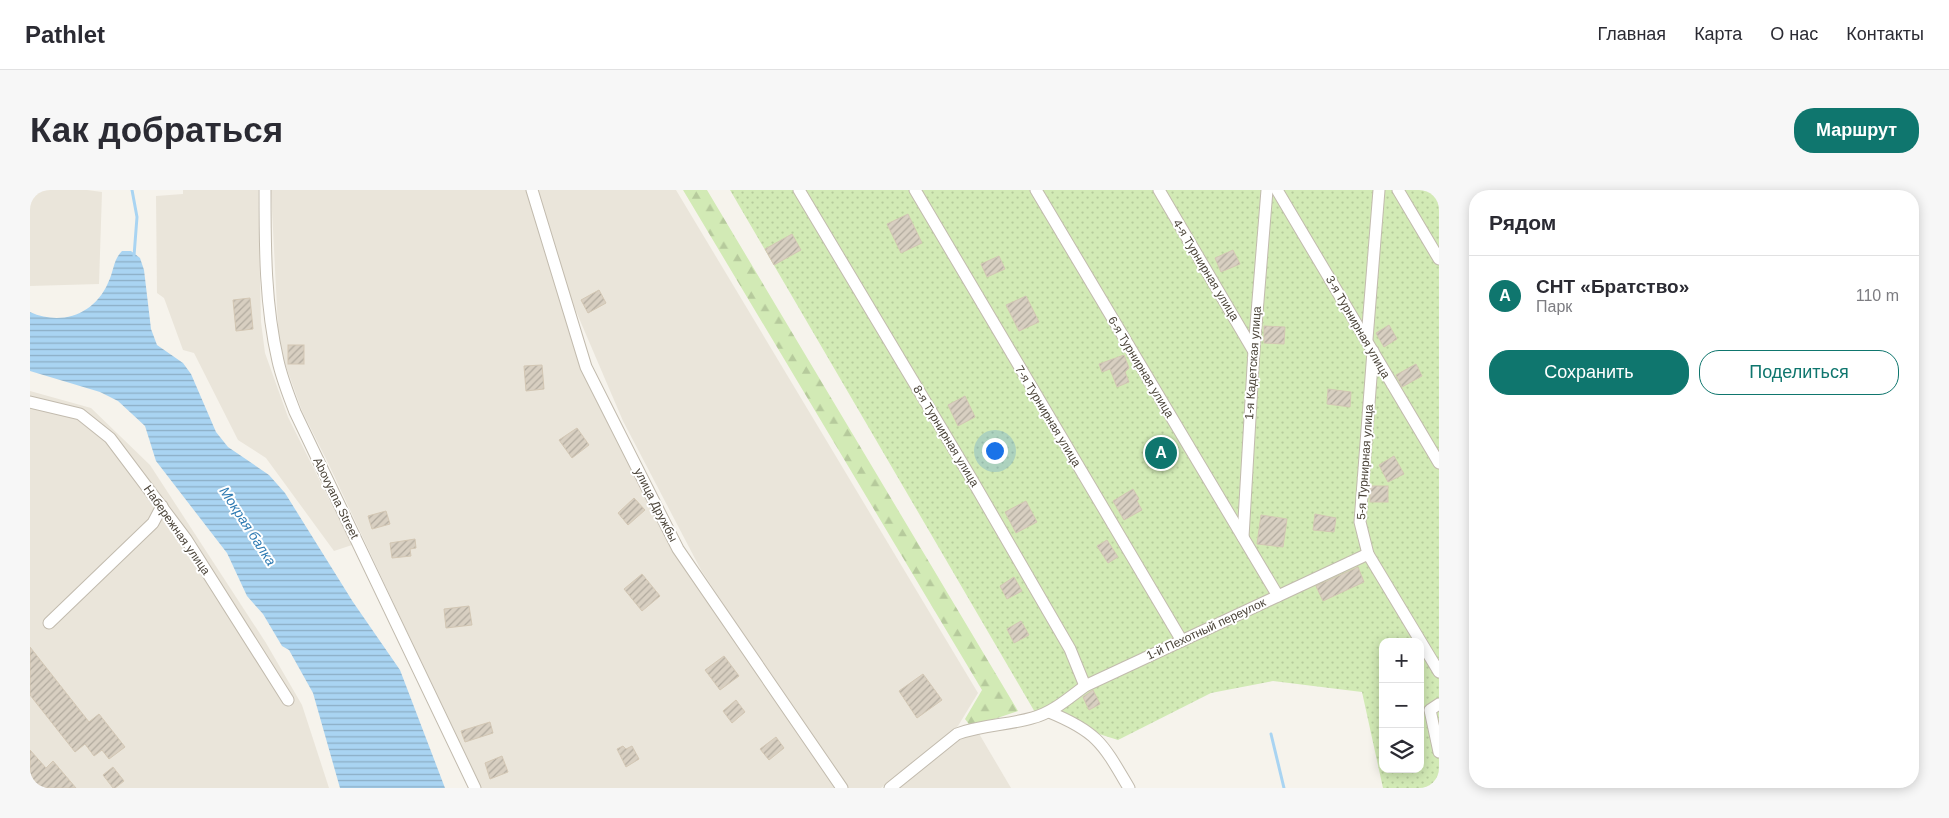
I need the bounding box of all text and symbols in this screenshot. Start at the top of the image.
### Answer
text: Pathlet [25,21,105,48]
text: Главная [1598,24,1666,44]
text: Карта [1694,24,1742,44]
text: О нас [1770,24,1818,44]
text: Контакты [1846,24,1924,44]
button: Маршрут [1794,108,1919,153]
text: Как добраться [30,110,283,149]
text: Рядом [1489,211,1556,234]
street label: 4-я Турнирная улица [1170,217,1242,324]
street label: 3-я Турнирная улица [1323,273,1393,381]
text: СНТ «Братство» [1536,276,1689,297]
text: A [1499,287,1511,304]
text: 110 m [1856,287,1899,304]
text: Парк [1536,298,1572,315]
street label: 1-я Кадетская улица [1242,305,1264,420]
street label: 6-я Турнирная улица [1105,314,1177,421]
button: Сохранить [1489,350,1689,395]
button: Поделиться [1699,350,1899,395]
street label: 7-я Турнирная улица [1012,363,1084,470]
street label: 8-я Турнирная улица [910,383,982,490]
street label: 5-я Турнирная улица [1354,403,1376,520]
pin: A [1145,434,1177,472]
your location [982,438,1008,464]
street label: Abovyana Street [310,455,362,542]
street label: улица Дружбы [631,466,681,544]
street label: Набережная улица [141,483,213,578]
water label: Мокрая балка [217,484,280,569]
street label: 1-й Пехотный переулок [1144,595,1269,663]
map controls [1379,638,1424,773]
button: + [1379,638,1424,683]
button: − [1379,683,1424,728]
button: layers [1379,728,1424,773]

